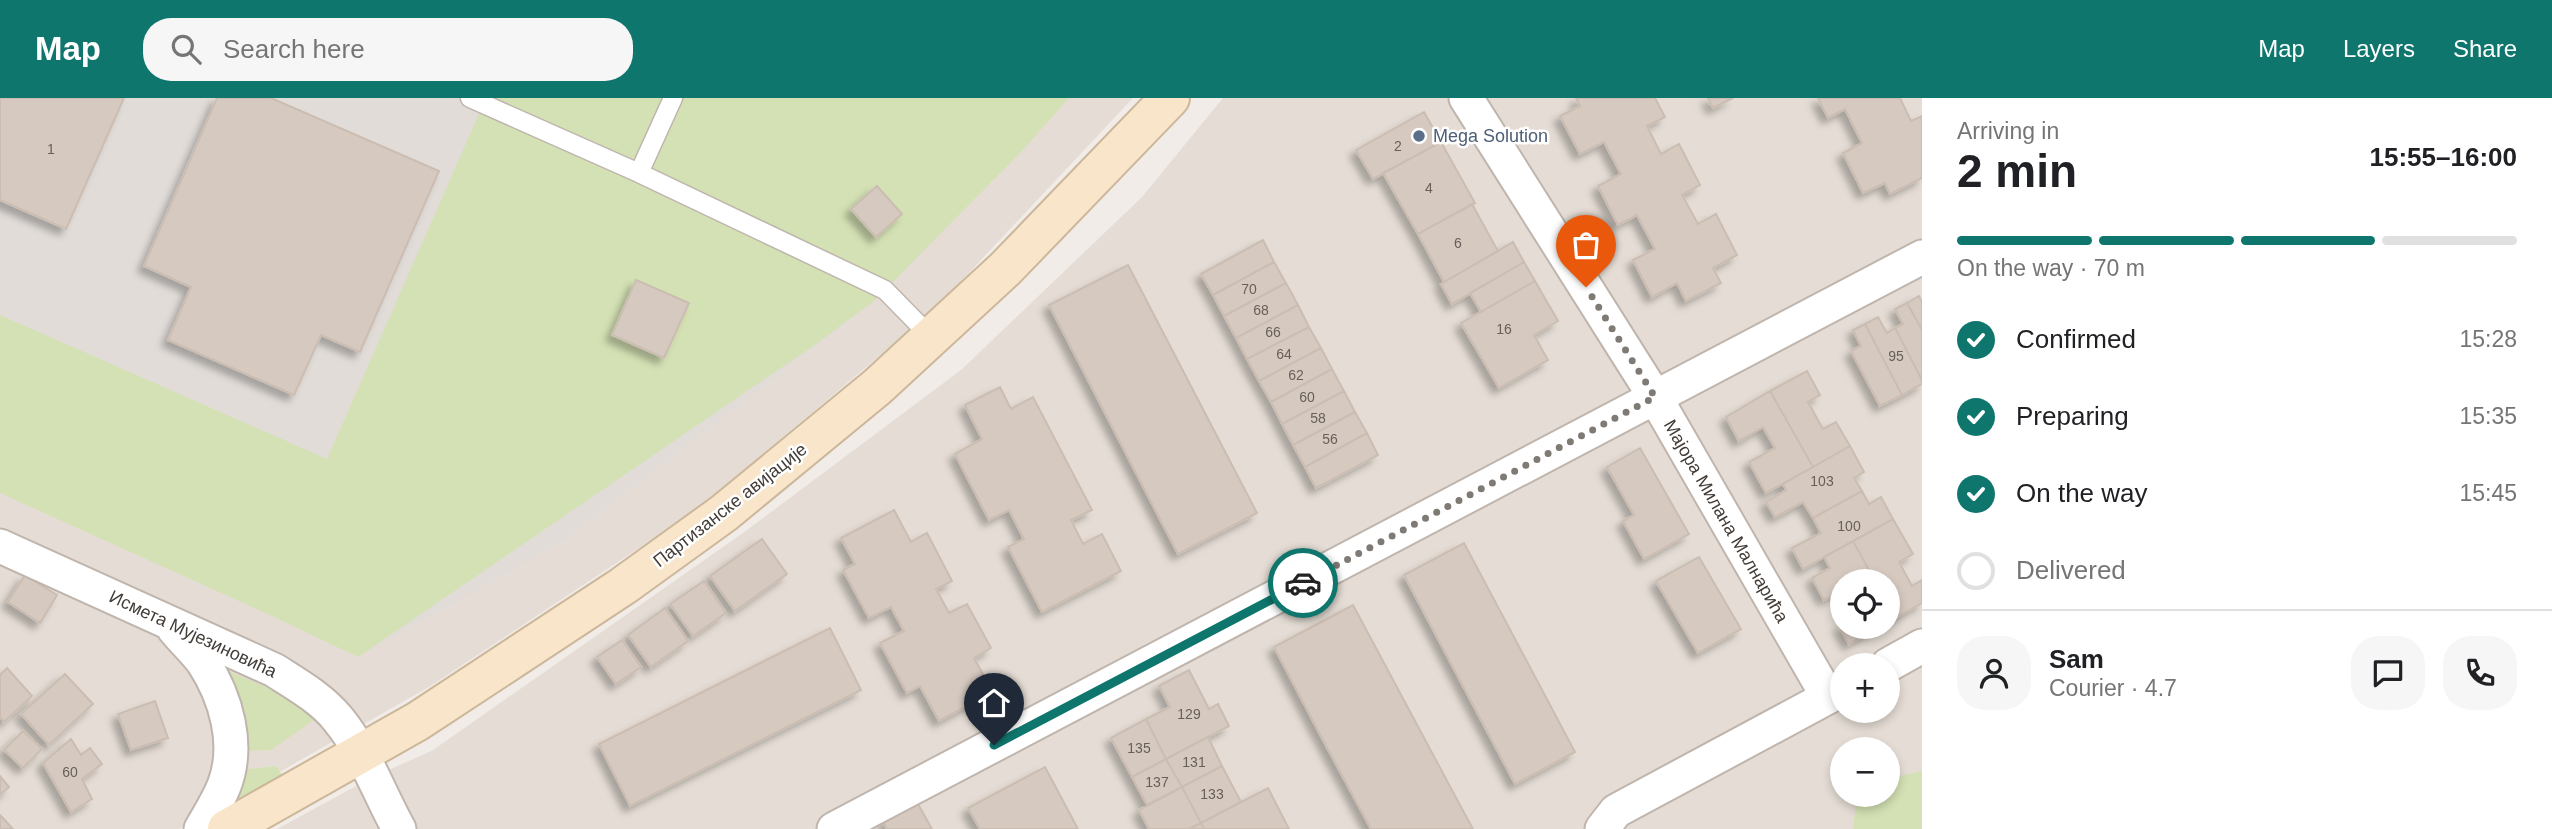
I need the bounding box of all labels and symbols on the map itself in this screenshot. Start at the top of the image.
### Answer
place label: Mega Solution [1433,126,1548,146]
marker: Mega Solution [1411,128,1427,144]
house number: 2 [1394,138,1402,154]
house number: 1 [47,141,55,157]
house number: 4 [1425,180,1433,196]
pin [1556,215,1616,287]
house number: 6 [1454,235,1462,251]
house number: 70 [1241,281,1257,297]
house number: 68 [1253,302,1269,318]
house number: 16 [1496,321,1512,337]
house number: 66 [1265,324,1281,340]
house number: 64 [1276,346,1292,362]
house number: 95 [1888,348,1904,364]
house number: 62 [1288,367,1304,383]
house number: 60 [1299,389,1315,405]
house number: 58 [1310,410,1326,426]
street label: Мајора Милана Малнарића [1660,416,1793,627]
house number: 56 [1322,431,1338,447]
street label: Партизанске авијације [649,439,811,571]
house number: 103 [1810,473,1834,489]
house number: 100 [1837,518,1861,534]
courier [1268,548,1338,618]
street label: Исмета Мујезиновића [106,586,281,682]
pin [964,673,1024,745]
house number: 129 [1177,706,1201,722]
house number: 135 [1127,740,1151,756]
house number: 131 [1182,754,1206,770]
house number: 60 [62,764,78,780]
house number: 137 [1145,774,1169,790]
house number: 133 [1200,786,1224,802]

